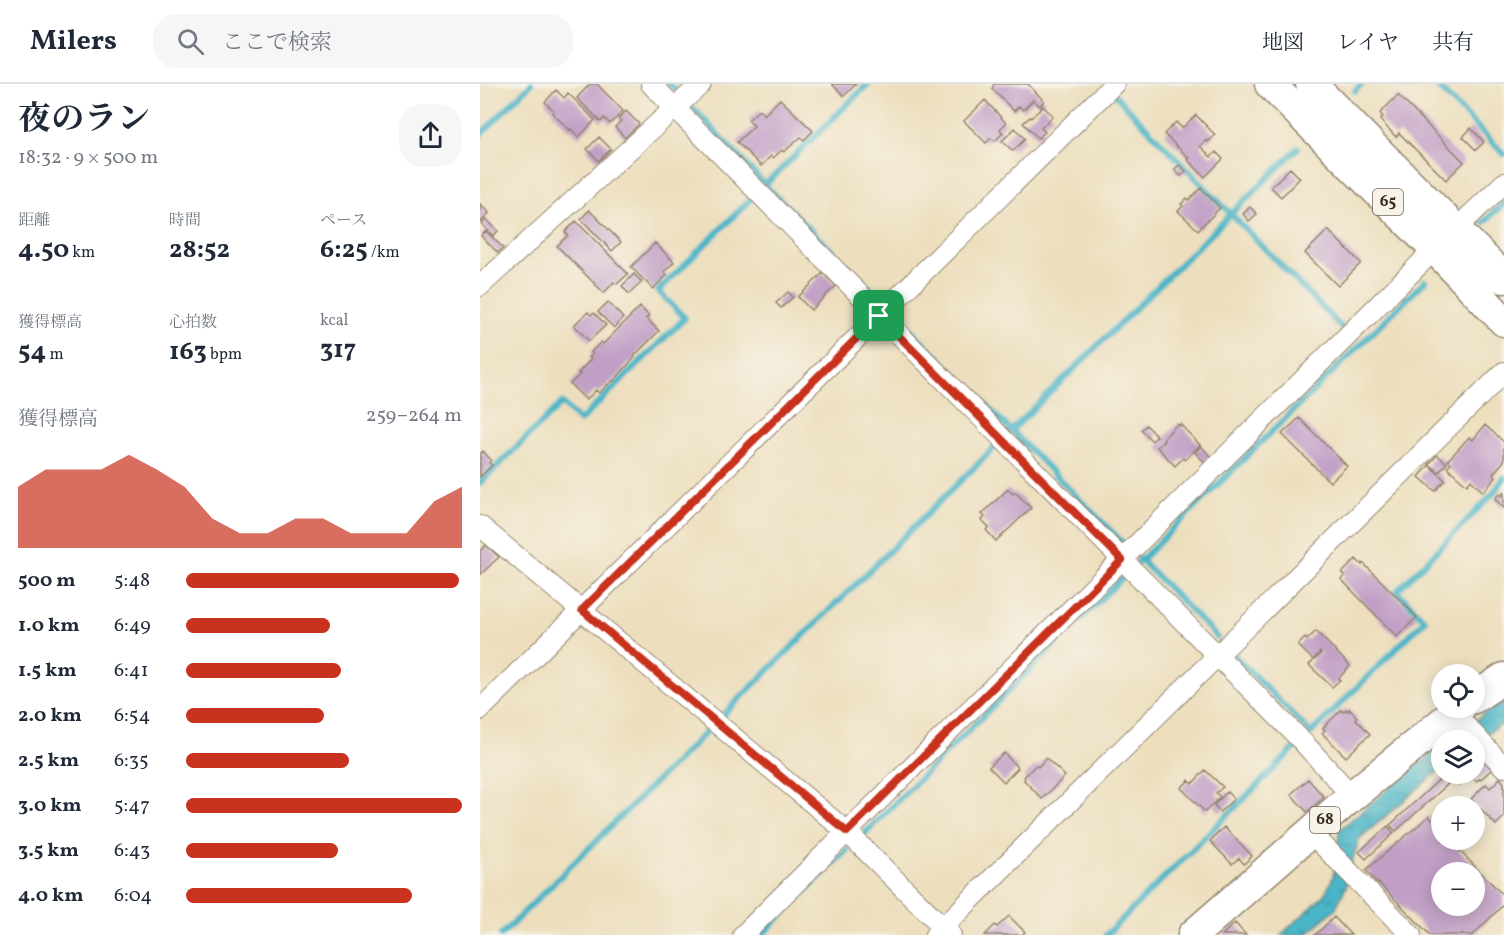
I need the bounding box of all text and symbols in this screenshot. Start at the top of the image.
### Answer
search box [153,14,573,68]
text: Milers [30,22,117,61]
icon: search [174,25,207,58]
text: ここで検索 [222,28,332,59]
text: 地図 [1262,29,1304,58]
text: レイヤ [1337,29,1399,58]
text: 共有 [1432,29,1474,58]
text: 夜のラン [18,98,150,144]
button: share [399,104,462,167]
text: 18:32 · 9 × 500 m [18,144,158,172]
road number: 65 [1373,189,1403,215]
text: 距離 [18,210,50,232]
text: 時間 [169,210,201,232]
text: ペース [320,210,367,232]
text: 4.50 [18,232,69,268]
text: 28:52 [169,232,230,268]
text: 6:25 [320,232,368,268]
text: km [69,242,95,264]
text: /km [368,242,400,264]
pin [853,290,904,341]
icon: arrive [862,299,895,332]
text: kcal [320,310,348,332]
text: 獲得標高 [18,312,82,334]
text: 心拍数 [169,312,217,334]
text: 317 [320,332,356,368]
text: 54 [18,334,46,370]
text: 163 [169,334,207,370]
text: m [46,344,64,366]
text: bpm [207,344,242,366]
text: 259–264 m [366,402,462,430]
text: 獲得標高 [18,406,98,434]
text: 500 m [18,567,76,595]
text: 5:48 [114,567,150,595]
text: 1.0 km [18,612,80,640]
text: 6:49 [114,612,151,640]
text: 1.5 km [18,657,77,685]
text: 6:41 [114,657,149,685]
map controls [1431,664,1485,916]
button: locate [1431,664,1485,718]
text: 2.0 km [18,702,82,730]
text: 6:54 [114,702,150,730]
button: layers [1431,730,1485,784]
text: 2.5 km [18,747,79,775]
text: 6:35 [114,747,149,775]
text: 3.0 km [18,792,82,820]
text: 5:47 [114,792,150,820]
button: + [1431,796,1485,850]
road number: 68 [1310,807,1340,833]
text: 3.5 km [18,837,79,865]
text: 6:43 [114,837,150,865]
button: − [1431,862,1485,916]
text: 4.0 km [18,882,84,910]
text: 6:04 [114,882,152,910]

